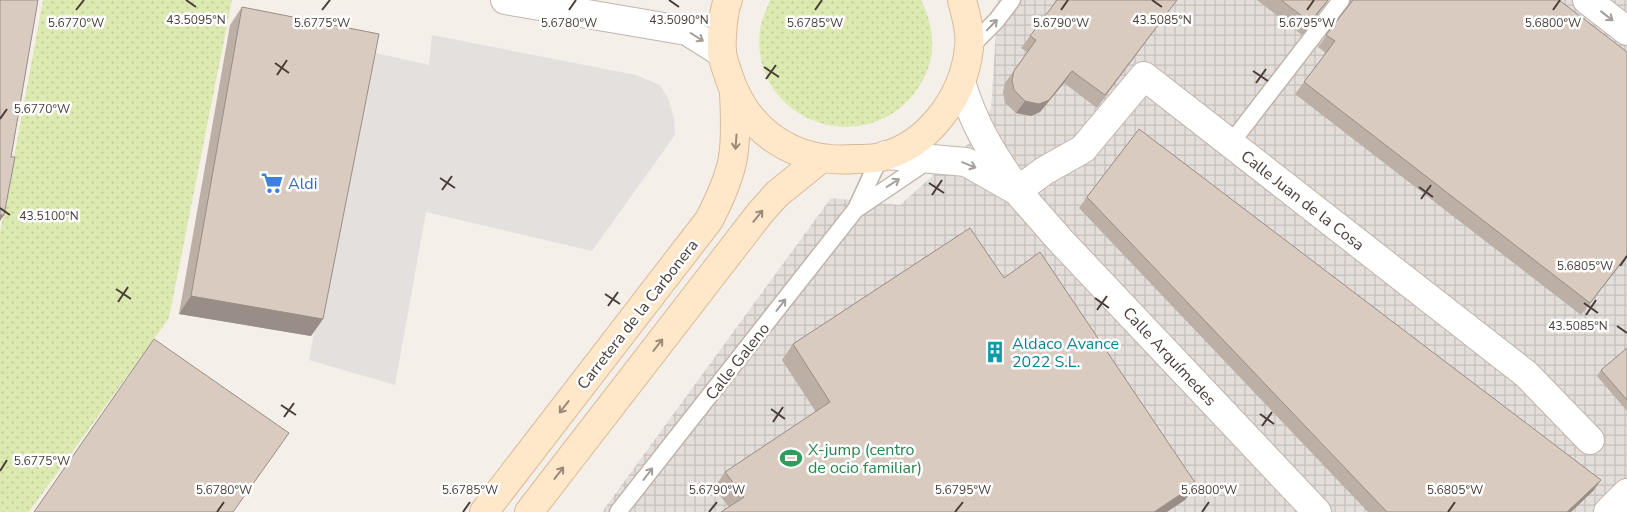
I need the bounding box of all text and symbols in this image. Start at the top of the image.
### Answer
one-way arrow [1600,10,1613,21]
text: 43.5095°N [166,12,226,28]
text: 43.5090°N [649,12,709,28]
text: 43.5085°N [1132,12,1192,28]
text: 5.6770°W [48,15,104,31]
text: 5.6775°W [294,15,350,31]
text: 5.6780°W [541,15,597,31]
text: 5.6785°W [787,15,843,31]
text: 5.6790°W [1033,15,1089,31]
text: 5.6795°W [1279,15,1335,31]
text: 5.6800°W [1525,15,1581,31]
one-way arrow [986,19,998,31]
one-way arrow [690,32,704,43]
text: 5.6770°W [14,101,70,117]
one-way arrow [731,134,740,150]
street label: Calle Juan de la Cosa [1236,146,1369,256]
one-way arrow [961,160,976,170]
supermarket icon: Aldi [259,170,285,196]
place label: Aldi [288,173,317,195]
one-way arrow [886,178,900,188]
text: 43.5100°N [19,208,79,224]
one-way arrow [752,210,763,223]
street label: Carretera de la Carbonera [572,235,703,394]
text: 5.6805°W [1557,258,1613,274]
one-way arrow [776,299,787,312]
street label: Calle Arquímedes [1118,302,1221,411]
street label: Calle Galeno [701,318,775,405]
text: 43.5085°N [1548,318,1608,334]
place label: Aldaco Avance 2022 S.L. [1012,333,1119,373]
one-way arrow [653,339,664,352]
building icon: Aldaco Avance 2022 S.L. [982,339,1008,365]
one-way arrow [559,400,570,413]
place label: X-jump (centro de ocio familiar) [808,439,922,479]
sports icon: X-jump (centro de ocio familiar) [778,445,804,471]
text: 5.6775°W [14,453,70,469]
one-way arrow [554,466,564,480]
one-way arrow [643,468,654,481]
text: 5.6780°W [196,482,252,498]
text: 5.6785°W [442,482,498,498]
text: 5.6790°W [689,482,745,498]
text: 5.6795°W [935,482,991,498]
text: 5.6800°W [1181,482,1237,498]
text: 5.6805°W [1427,482,1483,498]

